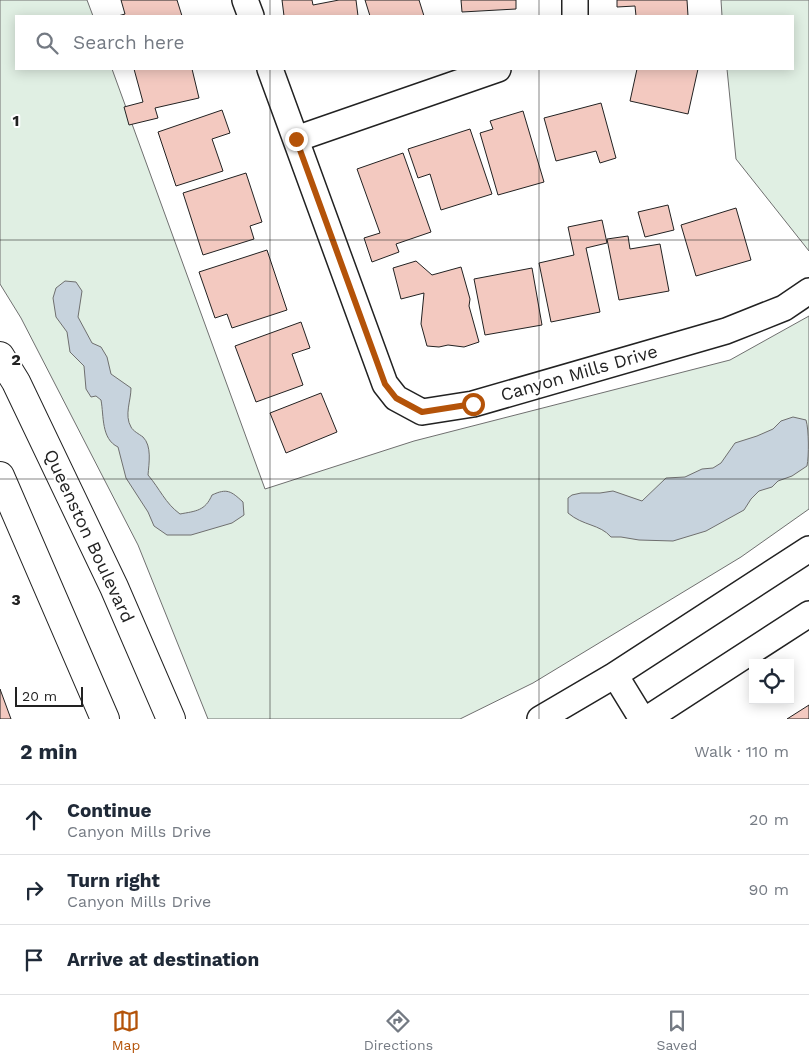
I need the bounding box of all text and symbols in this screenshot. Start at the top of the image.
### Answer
search box [15,15,794,70]
icon: search [33,29,61,57]
text: Search here [73,31,184,54]
text: 1 [13,111,19,130]
route end [285,128,308,151]
street label: Canyon Mills Drive [498,340,660,405]
text: 2 [11,350,21,369]
route start [462,393,485,416]
street label: Queenston Boulevard [40,446,139,626]
text: 3 [11,590,21,609]
map controls [749,659,794,704]
button: locate [749,659,794,704]
scale bar [15,684,82,707]
text: 20 m [22,688,57,704]
text: 2 min [20,739,77,764]
text: Walk · 110 m [694,742,789,761]
text: Continue [67,799,151,822]
icon: ahead [20,806,48,834]
text: 20 m [749,810,789,829]
text: Canyon Mills Drive [67,822,211,841]
text: Turn right [67,869,160,892]
icon: right [20,876,48,904]
text: 90 m [748,880,789,899]
text: Canyon Mills Drive [67,892,211,911]
icon: arrive [20,946,48,974]
text: Arrive at destination [67,948,259,971]
tab: Map [112,1007,140,1053]
tab: Directions [364,1007,433,1053]
tab: Saved [657,1007,697,1053]

